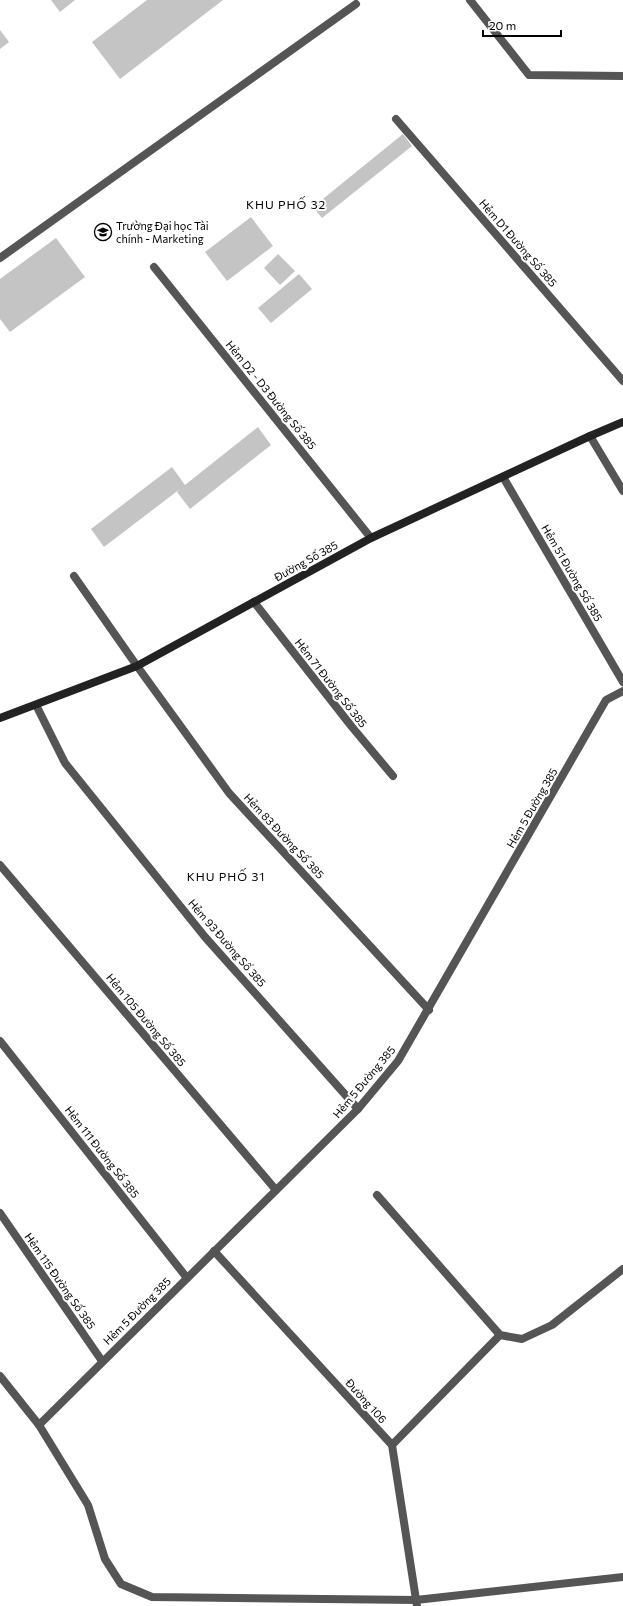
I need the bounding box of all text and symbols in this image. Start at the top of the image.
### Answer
scale bar [483,12,561,38]
text: 20 m [489,18,516,32]
district label: KHU PHỐ 32 [246,196,326,211]
street label: Hẻm D1 Đường Số 385 [477,196,560,289]
place label: Trường Đại học Tài chính - Marketing [116,219,209,245]
school or university icon: Trường Đại học Tài chính - Marketing [93,222,113,242]
street label: Hẻm D2 - D3 Đường Số 385 [224,338,319,452]
street label: Hẻm 51 Đường Số 385 [539,522,605,623]
street label: Đường Số 385 [271,538,340,584]
street label: Hẻm 71 Đường Số 385 [293,636,370,730]
street label: Hẻm 5 Đường 385 [503,766,560,850]
street label: Hẻm 83 Đường Số 385 [242,790,327,881]
district label: KHU PHỐ 31 [187,868,265,883]
street label: Hẻm 93 Đường Số 385 [186,896,269,989]
street label: Hẻm 105 Đường Số 385 [104,971,189,1069]
street label: Hẻm 5 Đường 385 [330,1043,397,1120]
street label: Hẻm 111 Đường Số 385 [63,1103,142,1200]
street label: Hẻm 115 Đường Số 385 [22,1230,99,1331]
street label: Hẻm 5 Đường 385 [100,1274,173,1347]
street label: Đường 106 [342,1375,390,1426]

